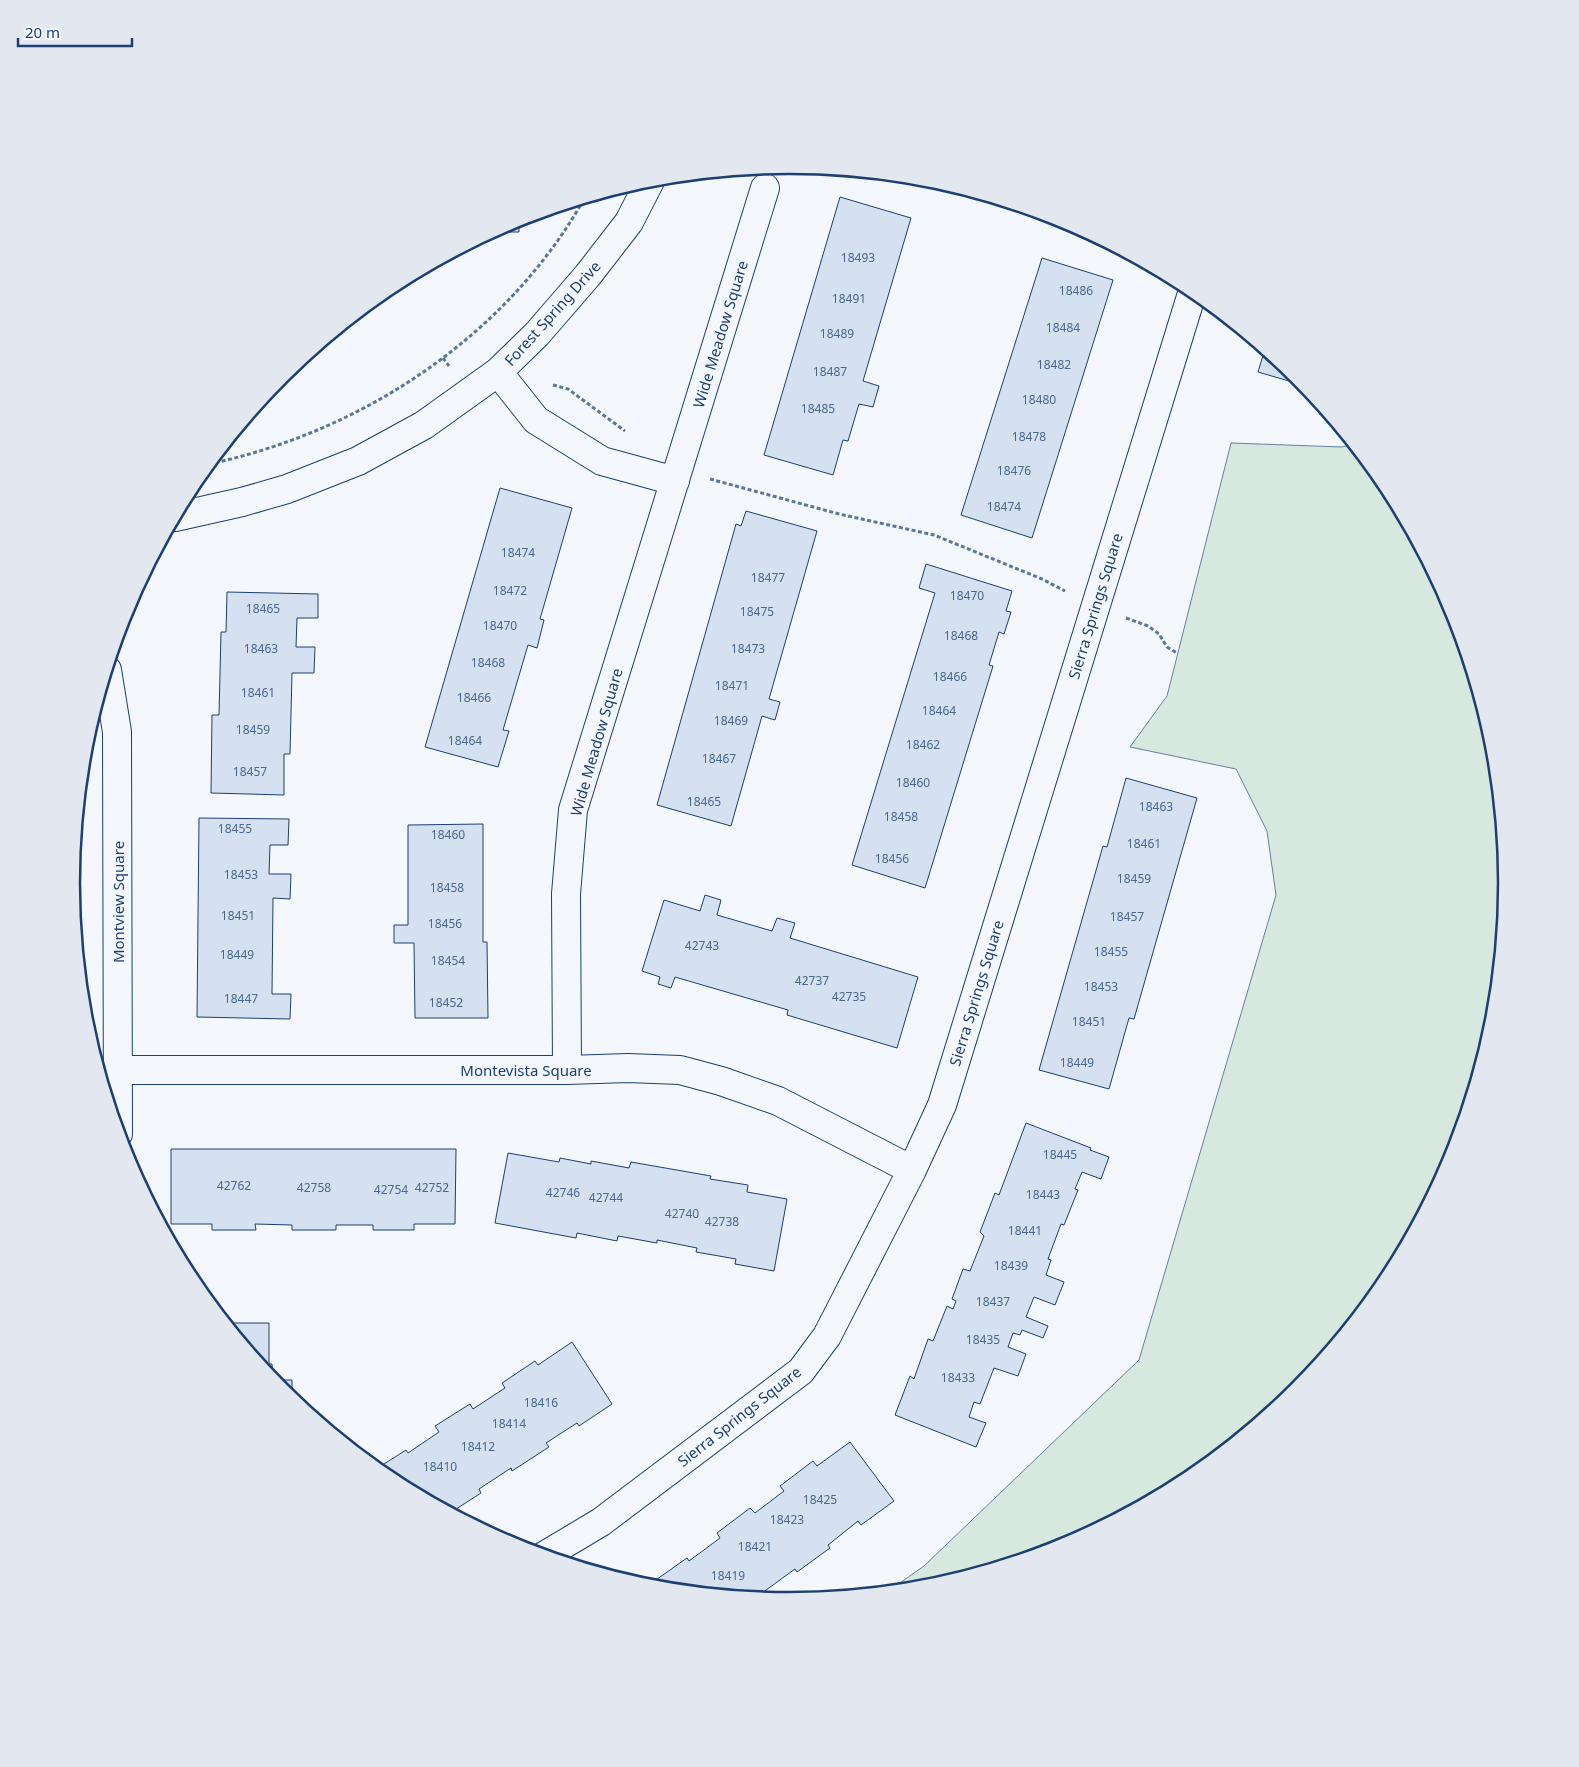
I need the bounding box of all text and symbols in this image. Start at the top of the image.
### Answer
scale bar [18,15,131,47]
text: 20 m [25,22,60,42]
house number: 18493 [841,249,875,266]
street label: Forest Spring Drive [499,256,605,370]
street label: Wide Meadow Square [688,258,752,410]
house number: 18486 [1059,282,1093,299]
house number: 18491 [832,290,866,307]
house number: 18484 [1046,319,1080,336]
house number: 18489 [820,325,854,342]
house number: 18482 [1037,356,1071,373]
house number: 18487 [813,363,847,380]
house number: 18480 [1022,391,1056,408]
house number: 18485 [801,400,835,417]
house number: 18478 [1012,428,1046,445]
house number: 18476 [997,462,1031,479]
house number: 18474 [987,498,1021,515]
street label: Sierra Springs Square [1063,531,1127,681]
house number: 18474 [501,544,535,561]
house number: 18477 [751,569,785,586]
house number: 18472 [493,582,527,599]
house number: 18470 [950,587,984,604]
house number: 18465 [246,600,280,617]
house number: 18475 [740,603,774,620]
house number: 18470 [483,617,517,634]
house number: 18468 [944,627,978,644]
house number: 18463 [244,640,278,657]
house number: 18473 [731,640,765,657]
house number: 18468 [471,654,505,671]
street label: Wide Meadow Square [565,666,627,818]
house number: 18466 [933,668,967,685]
house number: 18471 [715,677,749,694]
house number: 18461 [241,684,275,701]
house number: 18466 [457,689,491,706]
house number: 18464 [922,702,956,719]
house number: 18469 [714,712,748,729]
house number: 18459 [236,721,270,738]
house number: 18464 [448,732,482,749]
house number: 18462 [906,736,940,753]
house number: 18467 [702,750,736,767]
house number: 18457 [233,763,267,780]
house number: 18460 [896,774,930,791]
house number: 18465 [687,793,721,810]
house number: 18463 [1139,798,1173,815]
house number: 18458 [884,808,918,825]
house number: 18455 [218,820,252,837]
house number: 18460 [431,826,465,843]
house number: 18461 [1127,835,1161,852]
street label: Montview Square [108,841,128,963]
house number: 18456 [875,850,909,867]
house number: 18453 [224,866,258,883]
house number: 18459 [1117,870,1151,887]
house number: 18458 [430,879,464,896]
house number: 18451 [221,907,255,924]
house number: 18457 [1110,908,1144,925]
house number: 18456 [428,915,462,932]
street label: Sierra Springs Square [944,918,1008,1068]
house number: 42743 [685,937,719,954]
house number: 18455 [1094,943,1128,960]
house number: 18449 [220,946,254,963]
house number: 18454 [431,952,465,969]
house number: 42737 [795,972,829,989]
house number: 18453 [1084,978,1118,995]
house number: 42735 [832,988,866,1005]
house number: 18447 [224,990,258,1007]
house number: 18452 [429,994,463,1011]
house number: 18451 [1072,1013,1106,1030]
house number: 18449 [1060,1054,1094,1071]
street label: Montevista Square [460,1060,592,1080]
house number: 18445 [1043,1146,1077,1163]
house number: 42762 [217,1177,251,1194]
house number: 42758 [297,1179,331,1196]
house number: 42752 [415,1179,449,1196]
house number: 42754 [374,1181,408,1198]
house number: 42746 [546,1184,580,1201]
house number: 18443 [1026,1186,1060,1203]
house number: 42744 [589,1189,623,1206]
house number: 42740 [665,1205,699,1222]
house number: 42738 [705,1213,739,1230]
house number: 18441 [1008,1222,1042,1239]
house number: 18439 [994,1257,1028,1274]
house number: 18437 [976,1293,1010,1310]
house number: 18435 [966,1331,1000,1348]
street label: Sierra Springs Square [673,1361,805,1471]
house number: 18433 [941,1369,975,1386]
house number: 18416 [524,1394,558,1411]
house number: 18414 [492,1415,526,1432]
house number: 18412 [461,1438,495,1455]
house number: 18410 [423,1458,457,1475]
house number: 18425 [803,1491,837,1508]
house number: 18423 [770,1511,804,1528]
house number: 18421 [738,1538,772,1555]
house number: 18419 [711,1567,745,1584]

